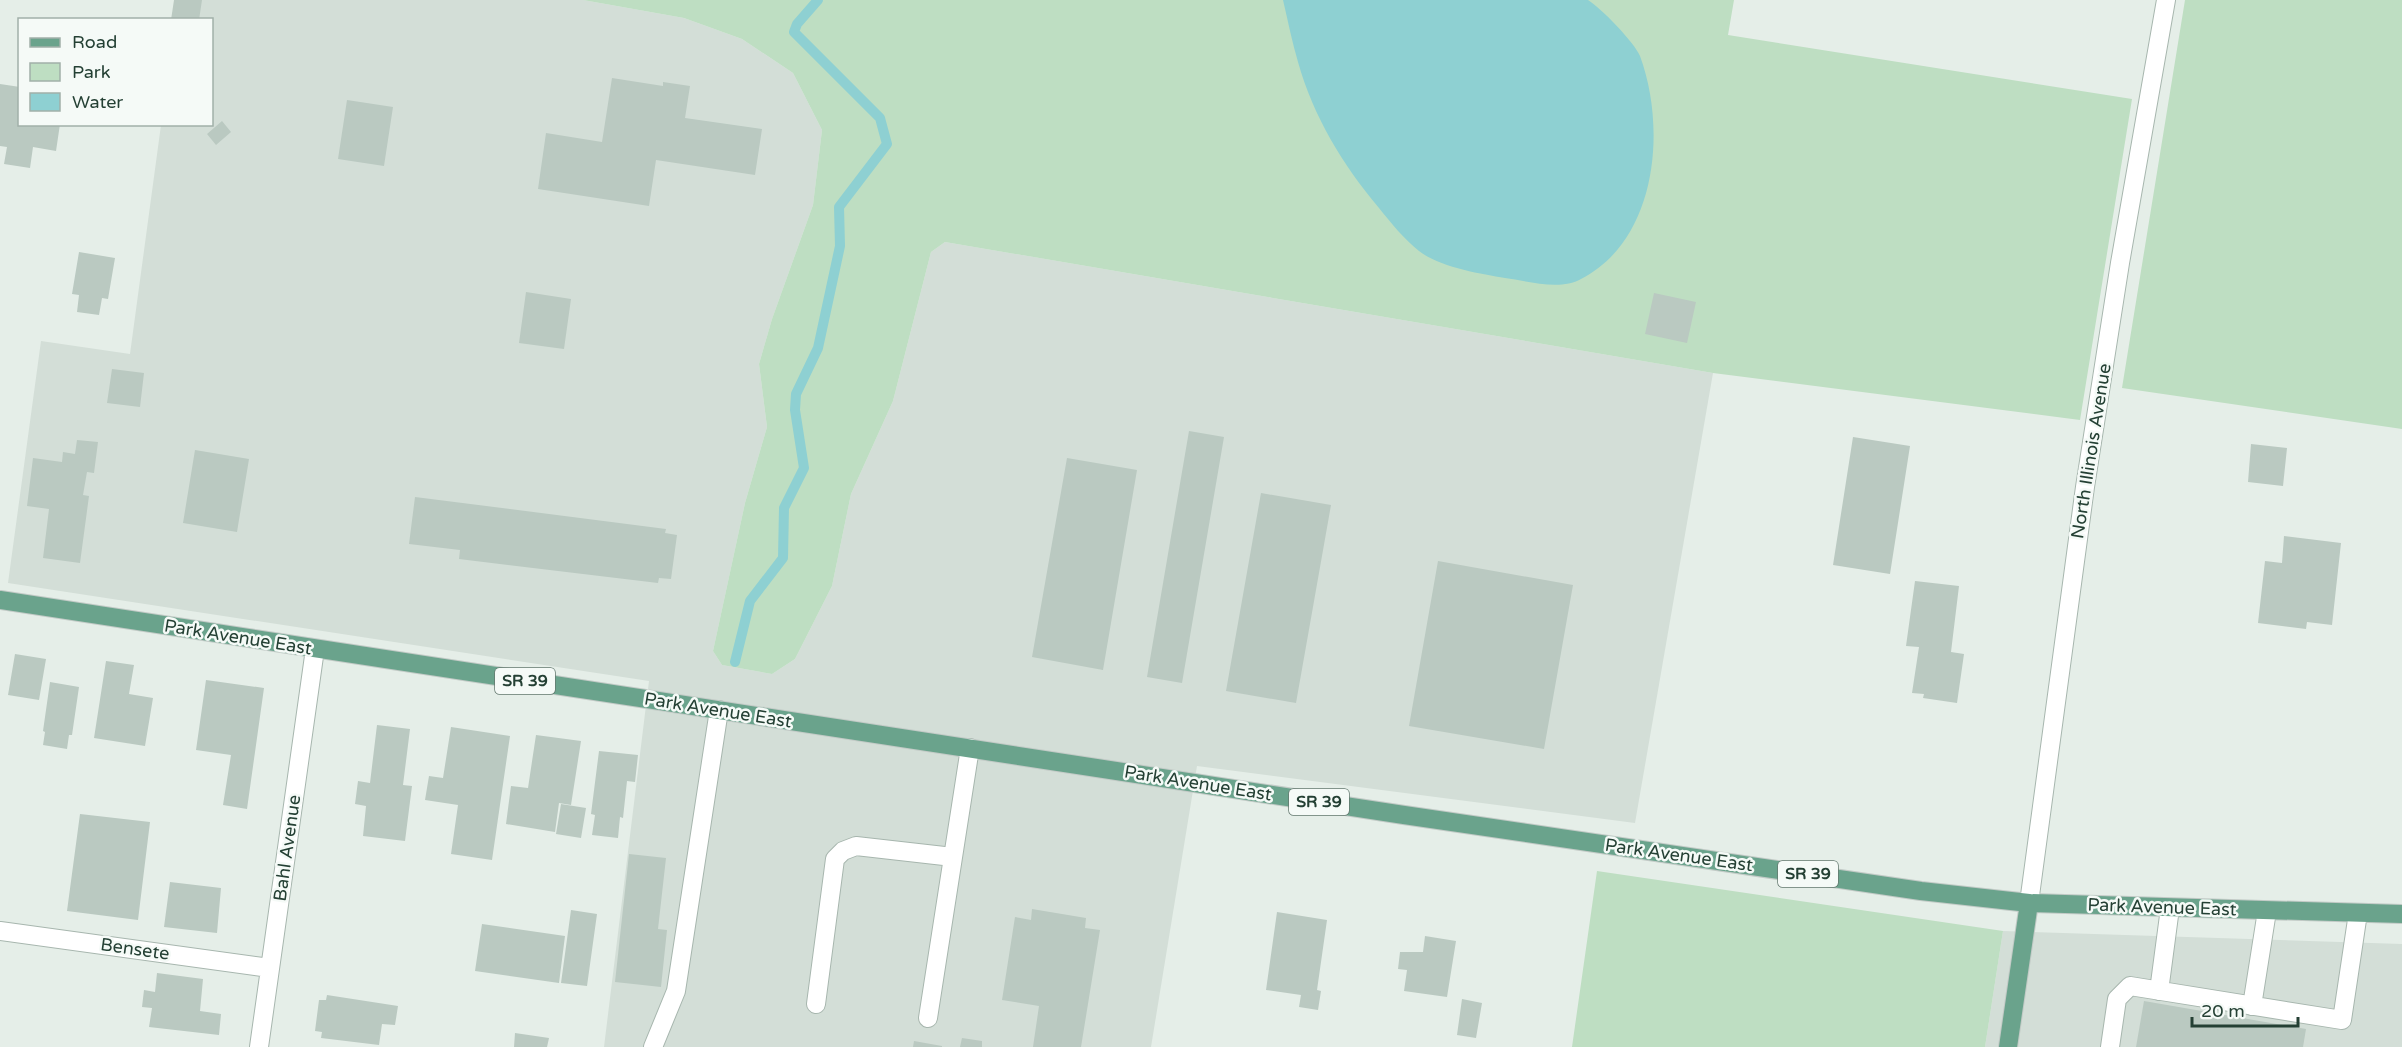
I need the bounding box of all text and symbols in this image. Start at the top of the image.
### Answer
legend [18,18,213,126]
text: Road [72,31,117,53]
text: Park [72,61,111,83]
text: Water [72,91,123,113]
street label: North Illinois Avenue [2066,362,2116,540]
street label: Park Avenue East [163,614,313,660]
road number: SR 39 [495,668,555,694]
street label: Park Avenue East [643,687,793,733]
street label: Park Avenue East [1123,760,1273,806]
road number: SR 39 [1289,789,1349,815]
street label: Bahl Avenue [269,793,305,903]
street label: Park Avenue East [1604,834,1754,876]
road number: SR 39 [1778,861,1838,887]
street label: Park Avenue East [2087,893,2237,921]
street label: Bensete [99,933,171,965]
scale bar [2192,990,2298,1028]
text: 20 m [2201,1000,2245,1022]

